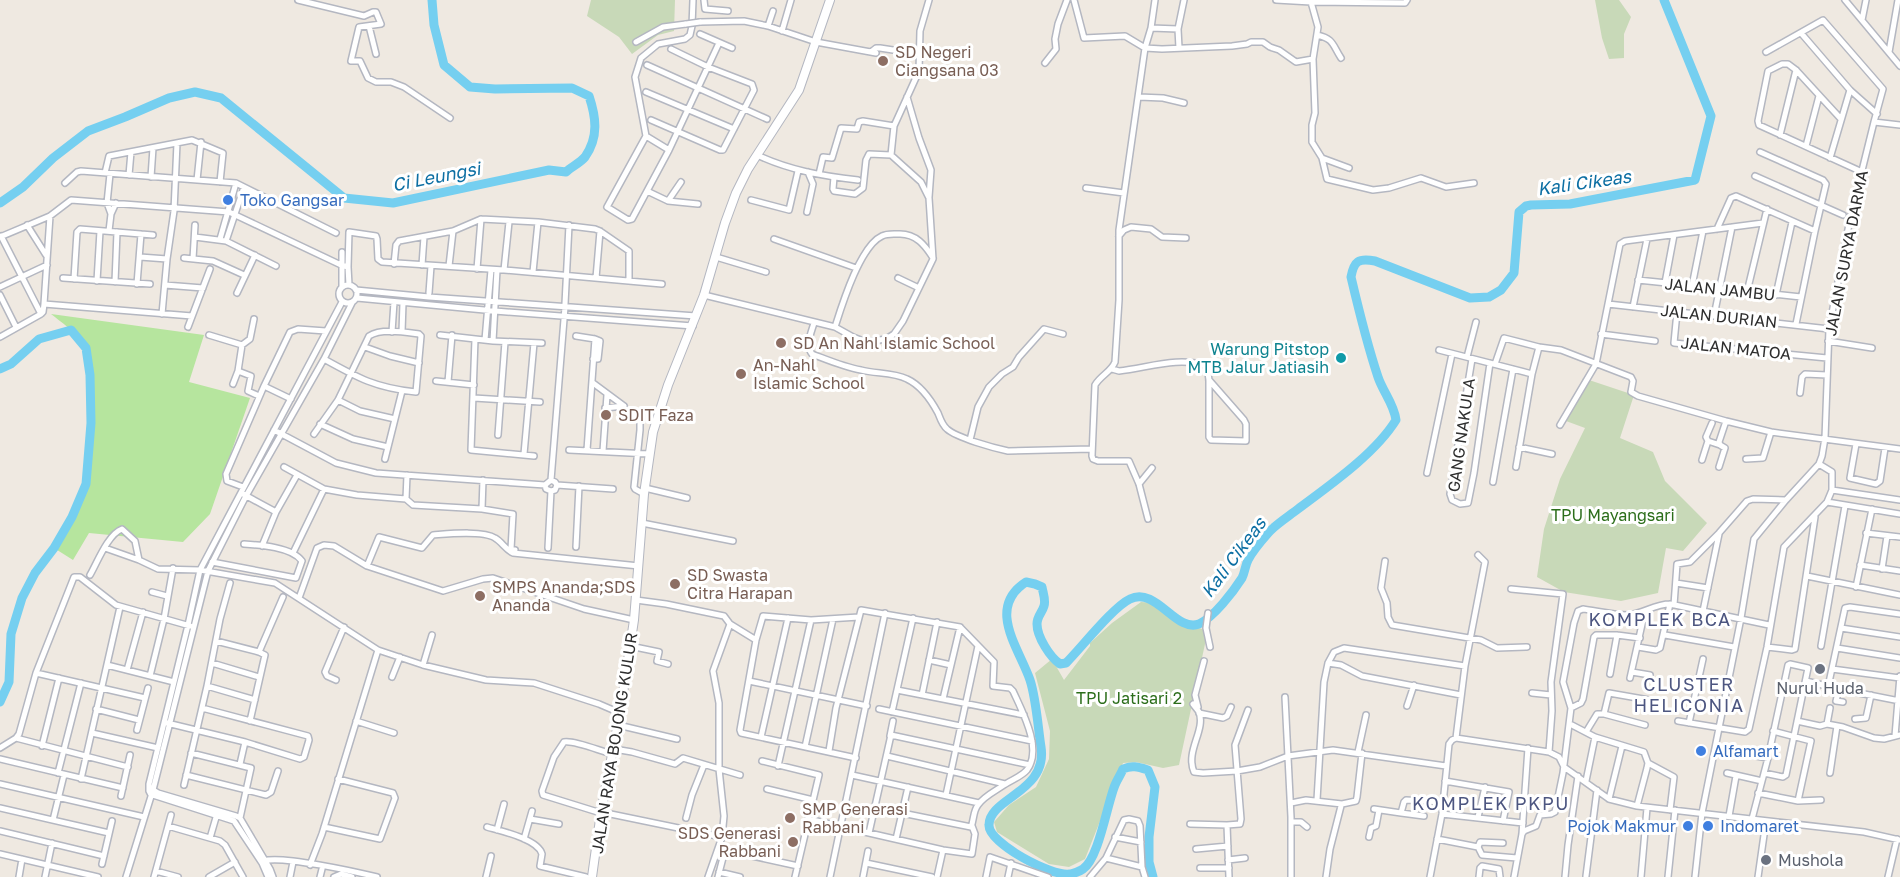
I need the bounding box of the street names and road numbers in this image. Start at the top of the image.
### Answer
street label: JALAN SURYA DARMA [1820,168,1872,337]
street label: JALAN JAMBU [1664,273,1776,305]
street label: JALAN DURIAN [1660,300,1778,332]
street label: JALAN MATOA [1680,332,1792,364]
street label: GANG NAKULA [1443,376,1479,493]
street label: JALAN RAYA BOJONG KULUR [587,631,641,855]

